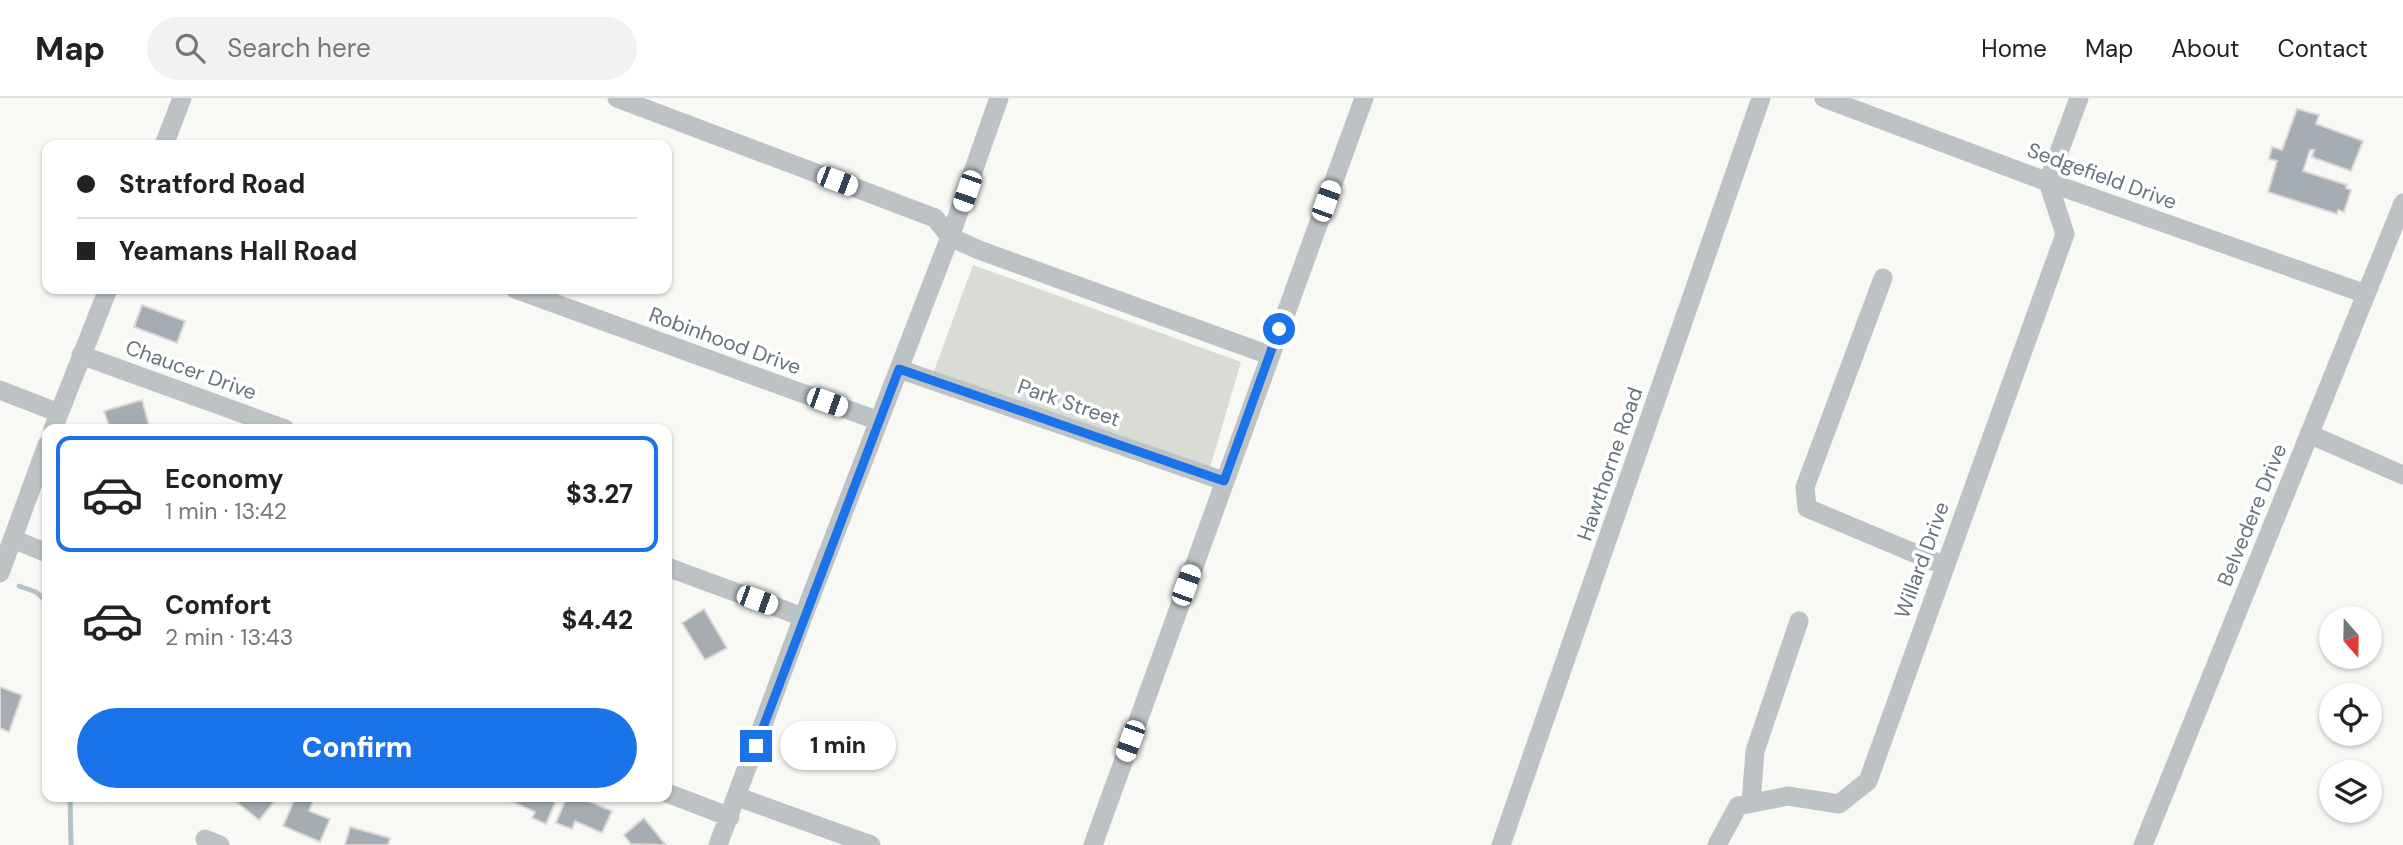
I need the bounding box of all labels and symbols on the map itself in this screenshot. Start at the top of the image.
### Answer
street label: Sedgefield Drive [2023,136,2181,216]
car [814,164,861,198]
car [951,168,984,214]
car [1309,178,1344,224]
street label: Robinhood Drive [645,300,805,382]
route start [1263,313,1295,345]
street label: Chaucer Drive [122,333,261,407]
street label: Park Street [1014,372,1124,434]
street label: Hawthorne Road [1571,384,1649,544]
car [804,385,851,419]
street label: Belvedere Drive [2211,439,2293,590]
street label: Willard Drive [1888,498,1956,622]
car [1169,562,1204,608]
car [734,583,781,617]
north arrow [2319,606,2382,668]
car [1113,718,1148,764]
callout: 1 min [780,722,896,770]
route end [740,730,772,762]

